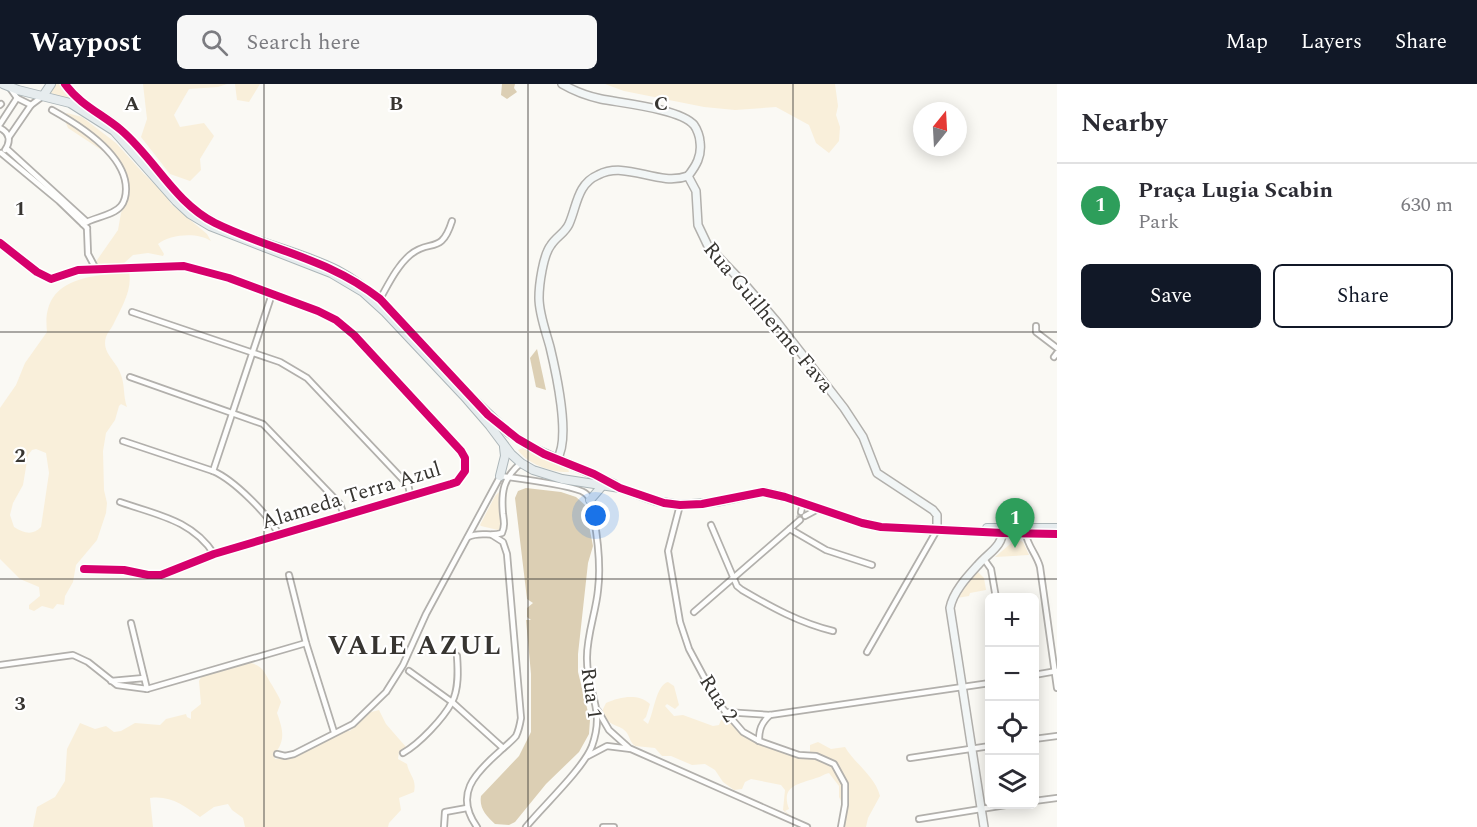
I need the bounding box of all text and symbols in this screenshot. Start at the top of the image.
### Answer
search box [177,15,597,69]
text: Waypost [30,21,141,64]
icon: search [198,26,231,59]
text: Search here [246,26,361,59]
text: Map [1226,26,1268,58]
text: Layers [1301,26,1362,58]
text: Share [1395,26,1447,58]
text: A [124,89,140,119]
text: B [389,89,403,119]
text: C [654,89,668,119]
north arrow [913,102,967,156]
text: Nearby [1081,103,1167,143]
text: Praça Lugia Scabin [1138,174,1333,207]
text: 1 [1095,190,1106,220]
text: 630 m [1401,190,1453,220]
text: 1 [14,194,26,224]
text: Park [1138,207,1179,237]
street label: Rua Guilherme Fava [695,235,842,401]
button: Save [1081,264,1261,328]
button: Share [1273,264,1453,328]
text: 2 [14,441,26,471]
street label: Alameda Terra Azul [257,453,445,539]
pin: 1 [996,498,1034,548]
your location [581,501,610,530]
map controls [985,593,1039,809]
button: + [985,593,1039,647]
district label: VALE AZUL [328,625,502,667]
button: − [985,647,1039,701]
street label: Rua 1 [572,665,610,721]
street label: Rua 2 [691,668,746,729]
text: 3 [14,689,26,719]
button: locate [985,701,1039,755]
button: layers [985,755,1039,809]

